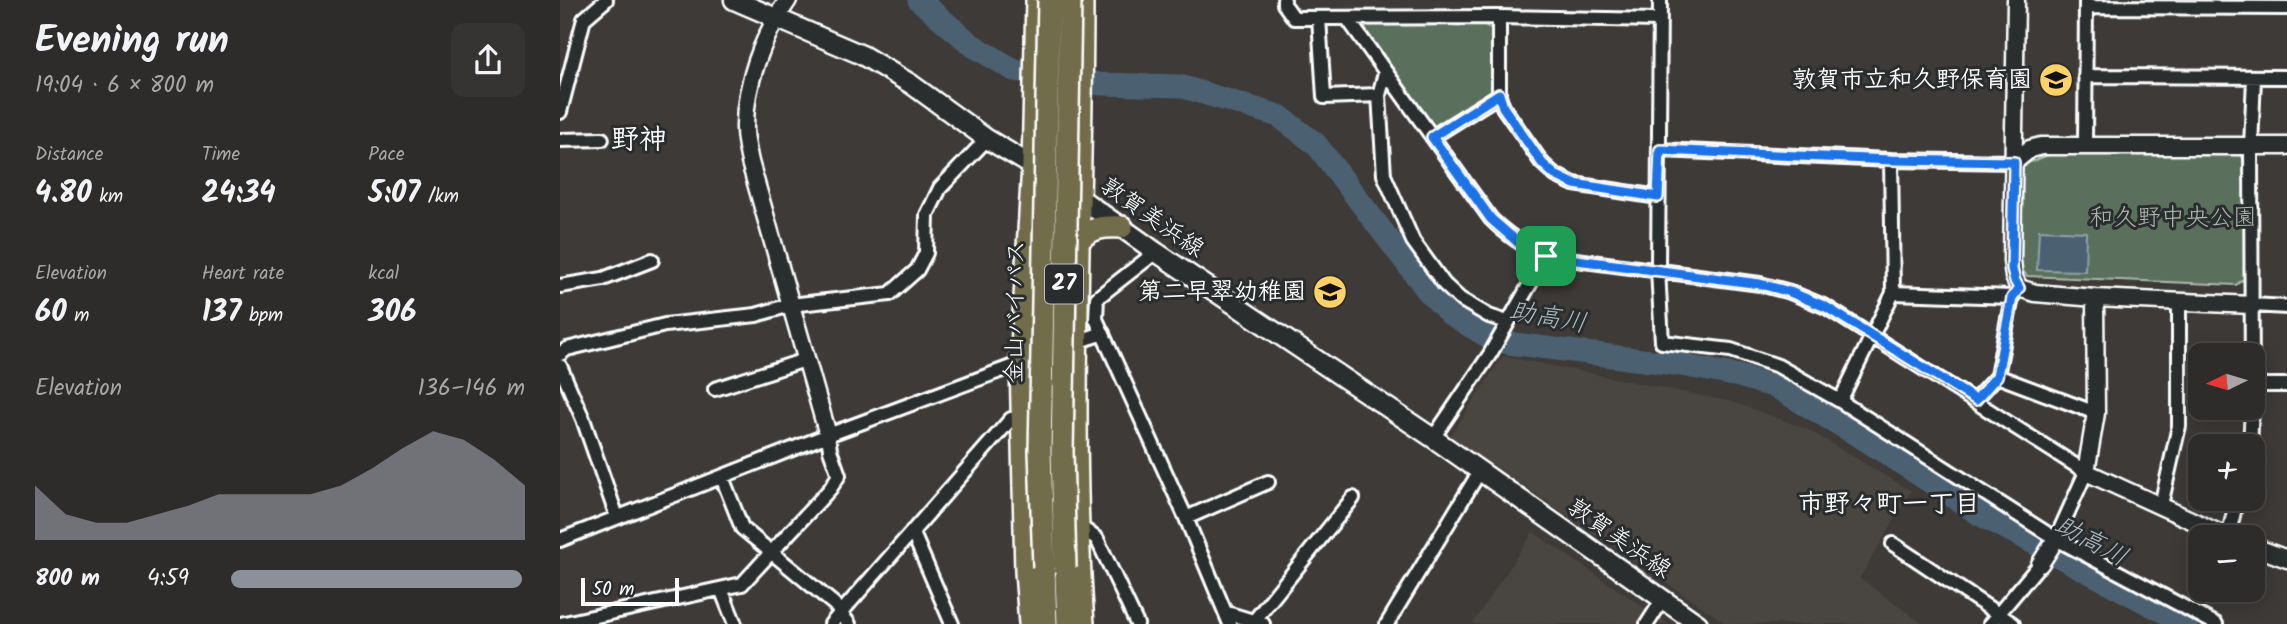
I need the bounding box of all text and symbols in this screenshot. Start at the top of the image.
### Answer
text: Evening run [35,12,229,72]
button: share [451,23,525,97]
place label: 敦賀市立和久野保育園 [1792,61,2032,100]
school or university icon: 敦賀市立和久野保育園 [2037,61,2075,99]
text: 19:04 · 6 × 800 m [35,68,214,104]
district label: 野神 [611,118,667,163]
text: Distance [35,140,103,170]
text: Time [202,140,240,170]
text: Pace [368,140,405,170]
street label: 敦賀美浜線 [1092,168,1212,268]
text: 4.80 [35,170,92,218]
text: 24:34 [202,170,276,218]
text: 5:07 [368,170,420,218]
text: km [92,182,123,212]
text: /km [420,182,459,212]
park label: 和久野中央公園 [2089,199,2257,238]
pin [1516,226,1576,286]
icon: arrive [1527,237,1565,275]
street label: 金山バイパス [995,240,1037,384]
text: Elevation [35,259,107,289]
text: Heart rate [202,259,284,289]
text: kcal [368,259,399,289]
road number: 27 [1045,264,1083,304]
place label: 第二早翠幼稚園 [1138,273,1306,312]
school or university icon: 第二早翠幼稚園 [1311,273,1349,311]
text: 60 [35,289,67,337]
text: 137 [202,289,241,337]
text: 306 [368,289,416,337]
water label: 助高川 [1506,291,1590,345]
text: m [67,301,89,331]
text: bpm [241,301,283,331]
north arrow [2188,343,2264,420]
map controls [2188,343,2265,602]
text: Elevation [35,371,122,407]
text: 136–146 m [418,371,525,407]
button: + [2188,434,2265,511]
district label: 市野々町一丁目 [1798,484,1980,526]
street label: 敦賀美浜線 [1559,489,1679,589]
water label: 助高川 [2047,505,2135,579]
button: − [2188,525,2265,602]
text: 800 m [35,561,100,597]
text: 4:59 [147,561,189,597]
scale bar [581,575,679,607]
text: 50 m [592,575,634,605]

